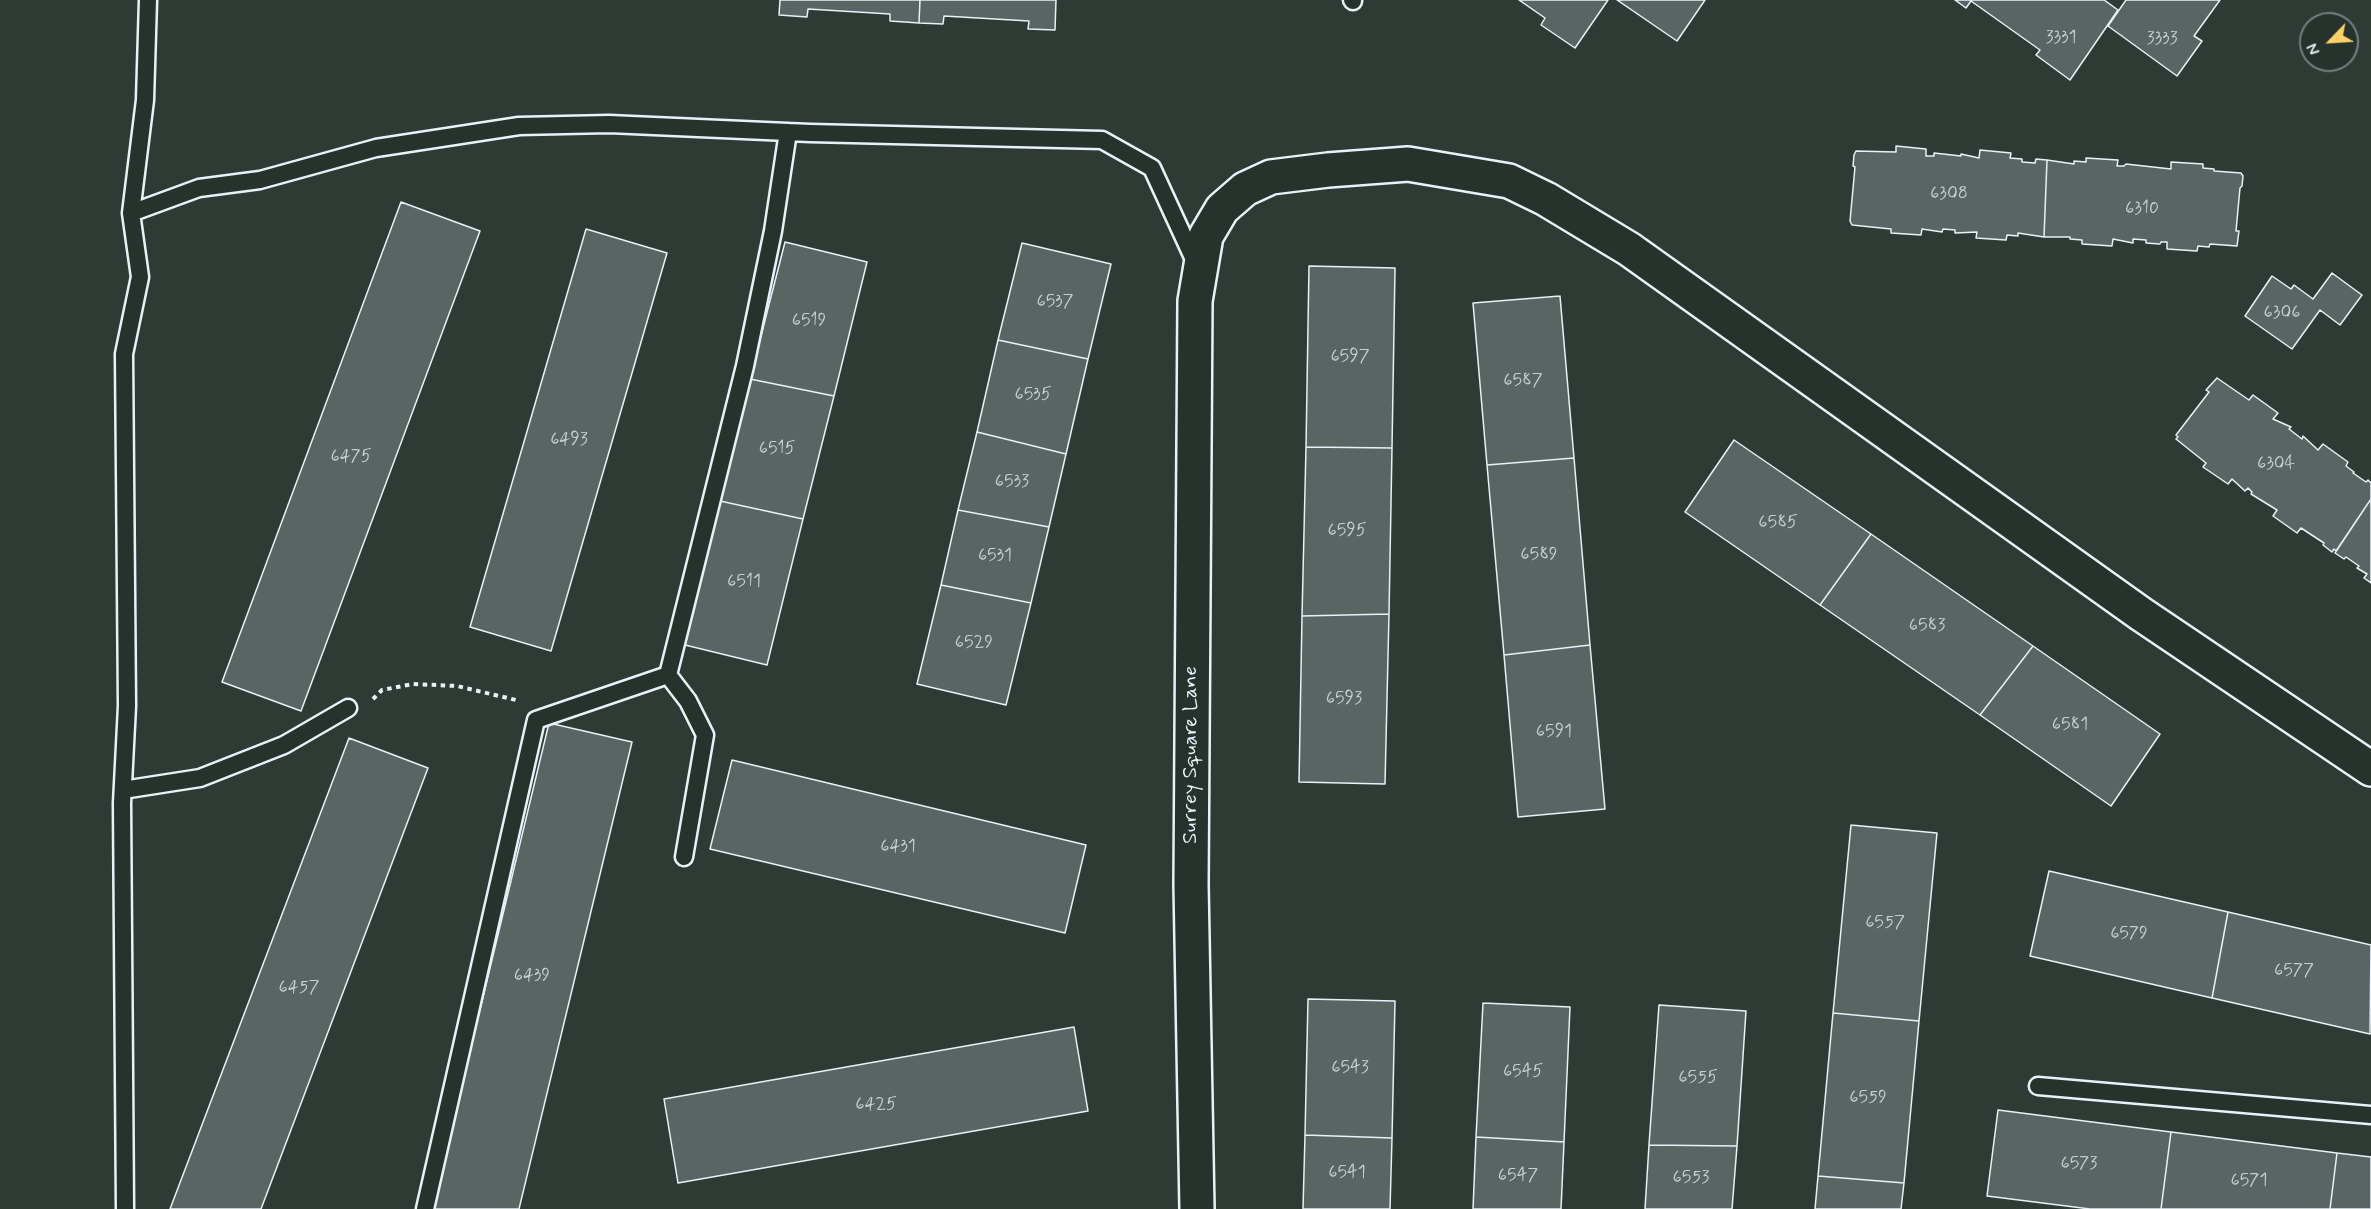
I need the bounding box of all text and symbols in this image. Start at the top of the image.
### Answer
north arrow [2299,12,2359,72]
house number: 3331 [2045,27,2077,49]
house number: 3333 [2146,28,2178,50]
text: N [2302,40,2326,58]
house number: 6308 [1930,183,1968,205]
house number: 6310 [2125,198,2159,220]
house number: 6537 [1036,291,1074,313]
house number: 6306 [2264,302,2300,324]
house number: 6519 [792,310,826,332]
house number: 6597 [1330,346,1370,368]
house number: 6587 [1503,370,1543,392]
house number: 6535 [1015,384,1051,406]
house number: 6493 [550,429,588,451]
house number: 6515 [759,438,795,460]
house number: 6475 [331,446,371,468]
house number: 6304 [2257,453,2295,475]
house number: 6533 [995,471,1029,493]
house number: 6585 [1758,512,1798,534]
house number: 6595 [1327,520,1367,542]
house number: 6589 [1520,544,1558,566]
house number: 6531 [978,545,1012,567]
house number: 6511 [727,571,761,593]
house number: 6583 [1909,615,1945,637]
house number: 6529 [955,632,993,654]
street label: Surrey Square Lane [1179,666,1205,844]
house number: 6593 [1326,688,1362,710]
house number: 6581 [2052,714,2088,736]
house number: 6591 [1536,721,1572,743]
house number: 6431 [880,836,916,858]
house number: 6557 [1865,912,1905,934]
house number: 6579 [2110,923,2148,945]
house number: 6577 [2274,960,2314,982]
house number: 6439 [514,965,550,987]
house number: 6457 [278,977,320,999]
house number: 6543 [1331,1057,1369,1079]
house number: 6545 [1503,1061,1543,1083]
house number: 6555 [1678,1067,1718,1089]
house number: 6559 [1849,1087,1887,1109]
house number: 6425 [855,1094,897,1116]
house number: 6573 [2061,1153,2097,1175]
house number: 6541 [1328,1162,1366,1184]
house number: 6547 [1498,1165,1538,1187]
house number: 6553 [1673,1167,1709,1189]
house number: 6571 [2231,1170,2267,1192]

